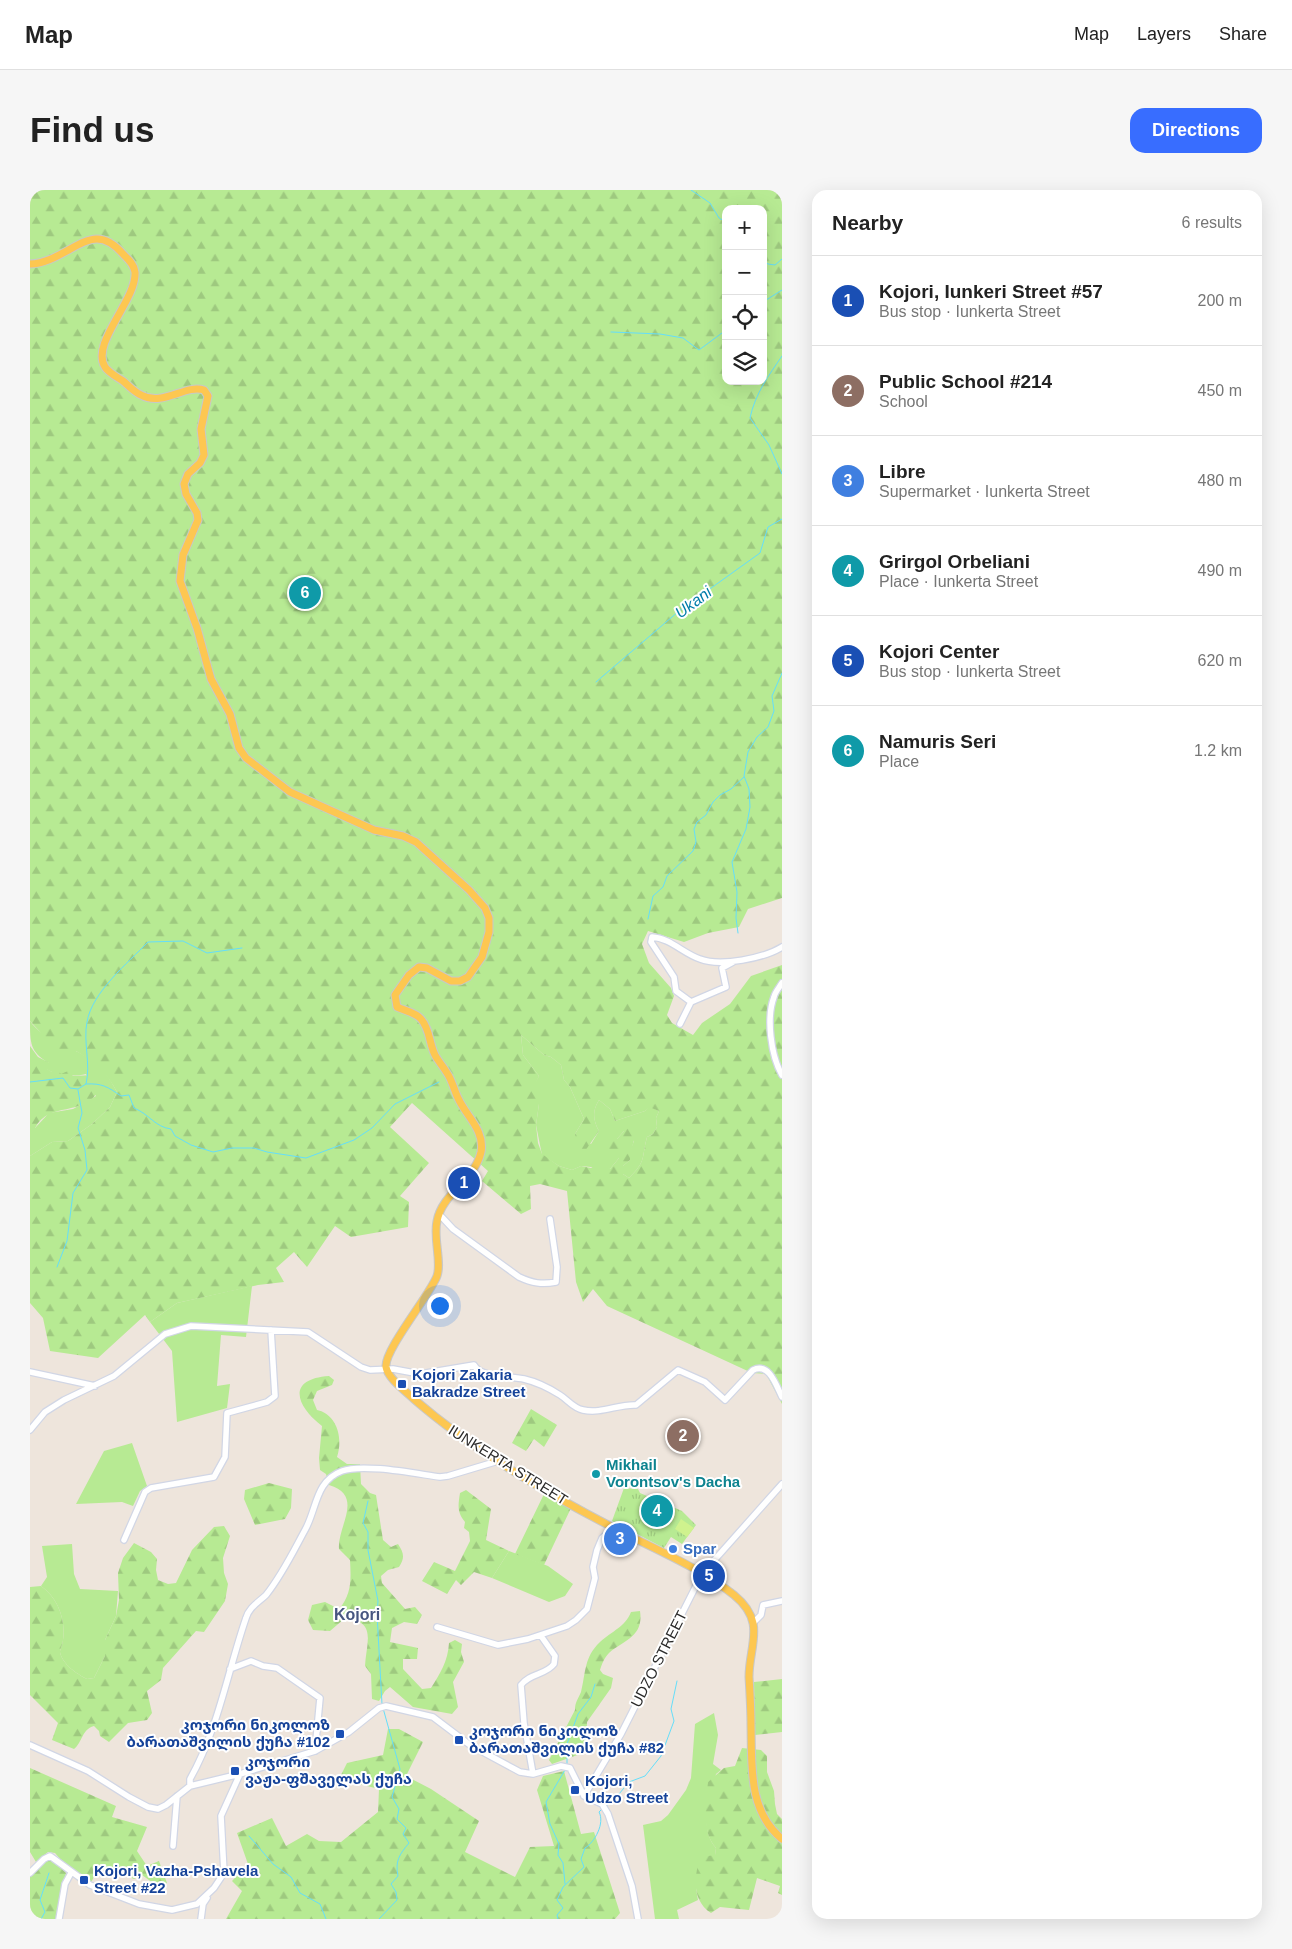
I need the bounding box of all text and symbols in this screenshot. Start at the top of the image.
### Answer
text: Map [25,21,73,48]
text: Map [1074,24,1109,44]
text: Layers [1137,24,1191,44]
text: Share [1219,24,1267,44]
button: Directions [1130,108,1262,153]
text: Find us [30,110,154,149]
map controls [722,205,767,385]
button: + [722,205,767,250]
text: Nearby [832,211,903,234]
text: 6 results [1182,214,1242,231]
button: − [722,250,767,295]
text: Kojori, Iunkeri Street #57 [879,281,1103,302]
text: 1 [844,292,852,309]
text: 200 m [1198,292,1242,309]
button: locate [722,295,767,340]
text: Bus stop · Iunkerta Street [879,303,1060,320]
button: layers [722,340,767,385]
text: Public School #214 [879,371,1052,392]
text: 2 [844,382,852,399]
text: 450 m [1198,382,1242,399]
text: School [879,393,928,410]
text: Libre [879,461,925,482]
text: 3 [844,472,852,489]
text: 480 m [1198,472,1242,489]
text: Supermarket · Iunkerta Street [879,483,1090,500]
text: Grirgol Orbeliani [879,551,1030,572]
text: 4 [844,562,852,579]
text: 490 m [1198,562,1242,579]
text: Place · Iunkerta Street [879,573,1038,590]
pin: 6 [289,574,321,612]
water label: Ukani [672,583,715,621]
text: Kojori Center [879,641,999,662]
text: 5 [844,652,852,669]
text: 620 m [1198,652,1242,669]
text: Bus stop · Iunkerta Street [879,663,1060,680]
text: Namuris Seri [879,731,996,752]
text: 6 [844,742,852,759]
text: 1.2 km [1194,742,1242,759]
text: Place [879,753,919,770]
pin: 1 [448,1164,480,1202]
your location [427,1293,453,1319]
place label: Kojori Zakaria Bakradze Street [412,1366,525,1400]
marker: Kojori Zakaria Bakradze Street [396,1378,408,1390]
pin: 2 [667,1417,699,1455]
street label: IUNKERTA STREET [446,1421,571,1508]
place label: Mikhail Vorontsov's Dacha [606,1456,741,1490]
marker: Mikhail Vorontsov's Dacha [590,1468,602,1480]
pin: 4 [641,1492,673,1530]
pin: 3 [604,1520,636,1558]
place label: Spar [683,1540,717,1557]
marker: Spar [667,1543,679,1555]
pin: 5 [693,1557,725,1595]
district label: Kojori [334,1606,380,1623]
street label: UDZO STREET [627,1608,690,1710]
place label: კოჯორი ნიკოლოზ ბარათაშვილის ქუჩა #102 [127,1716,330,1751]
place label: კოჯორი ნიკოლოზ ბარათაშვილის ქუჩა #82 [469,1722,664,1757]
marker: კოჯორი ნიკოლოზ ბარათაშვილის ქუჩა #102 [334,1728,346,1740]
marker: კოჯორი ნიკოლოზ ბარათაშვილის ქუჩა #82 [453,1734,465,1746]
place label: კოჯორი ვაჟა-ფშაველას ქუჩა [245,1753,412,1788]
marker: კოჯორი ვაჟა-ფშაველას ქუჩა [229,1765,241,1777]
place label: Kojori, Udzo Street [585,1772,668,1806]
marker: Kojori, Udzo Street [569,1784,581,1796]
place label: Kojori, Vazha-Pshavela Street #22 [94,1862,259,1896]
marker: Kojori, Vazha-Pshavela Street #22 [78,1874,90,1886]

